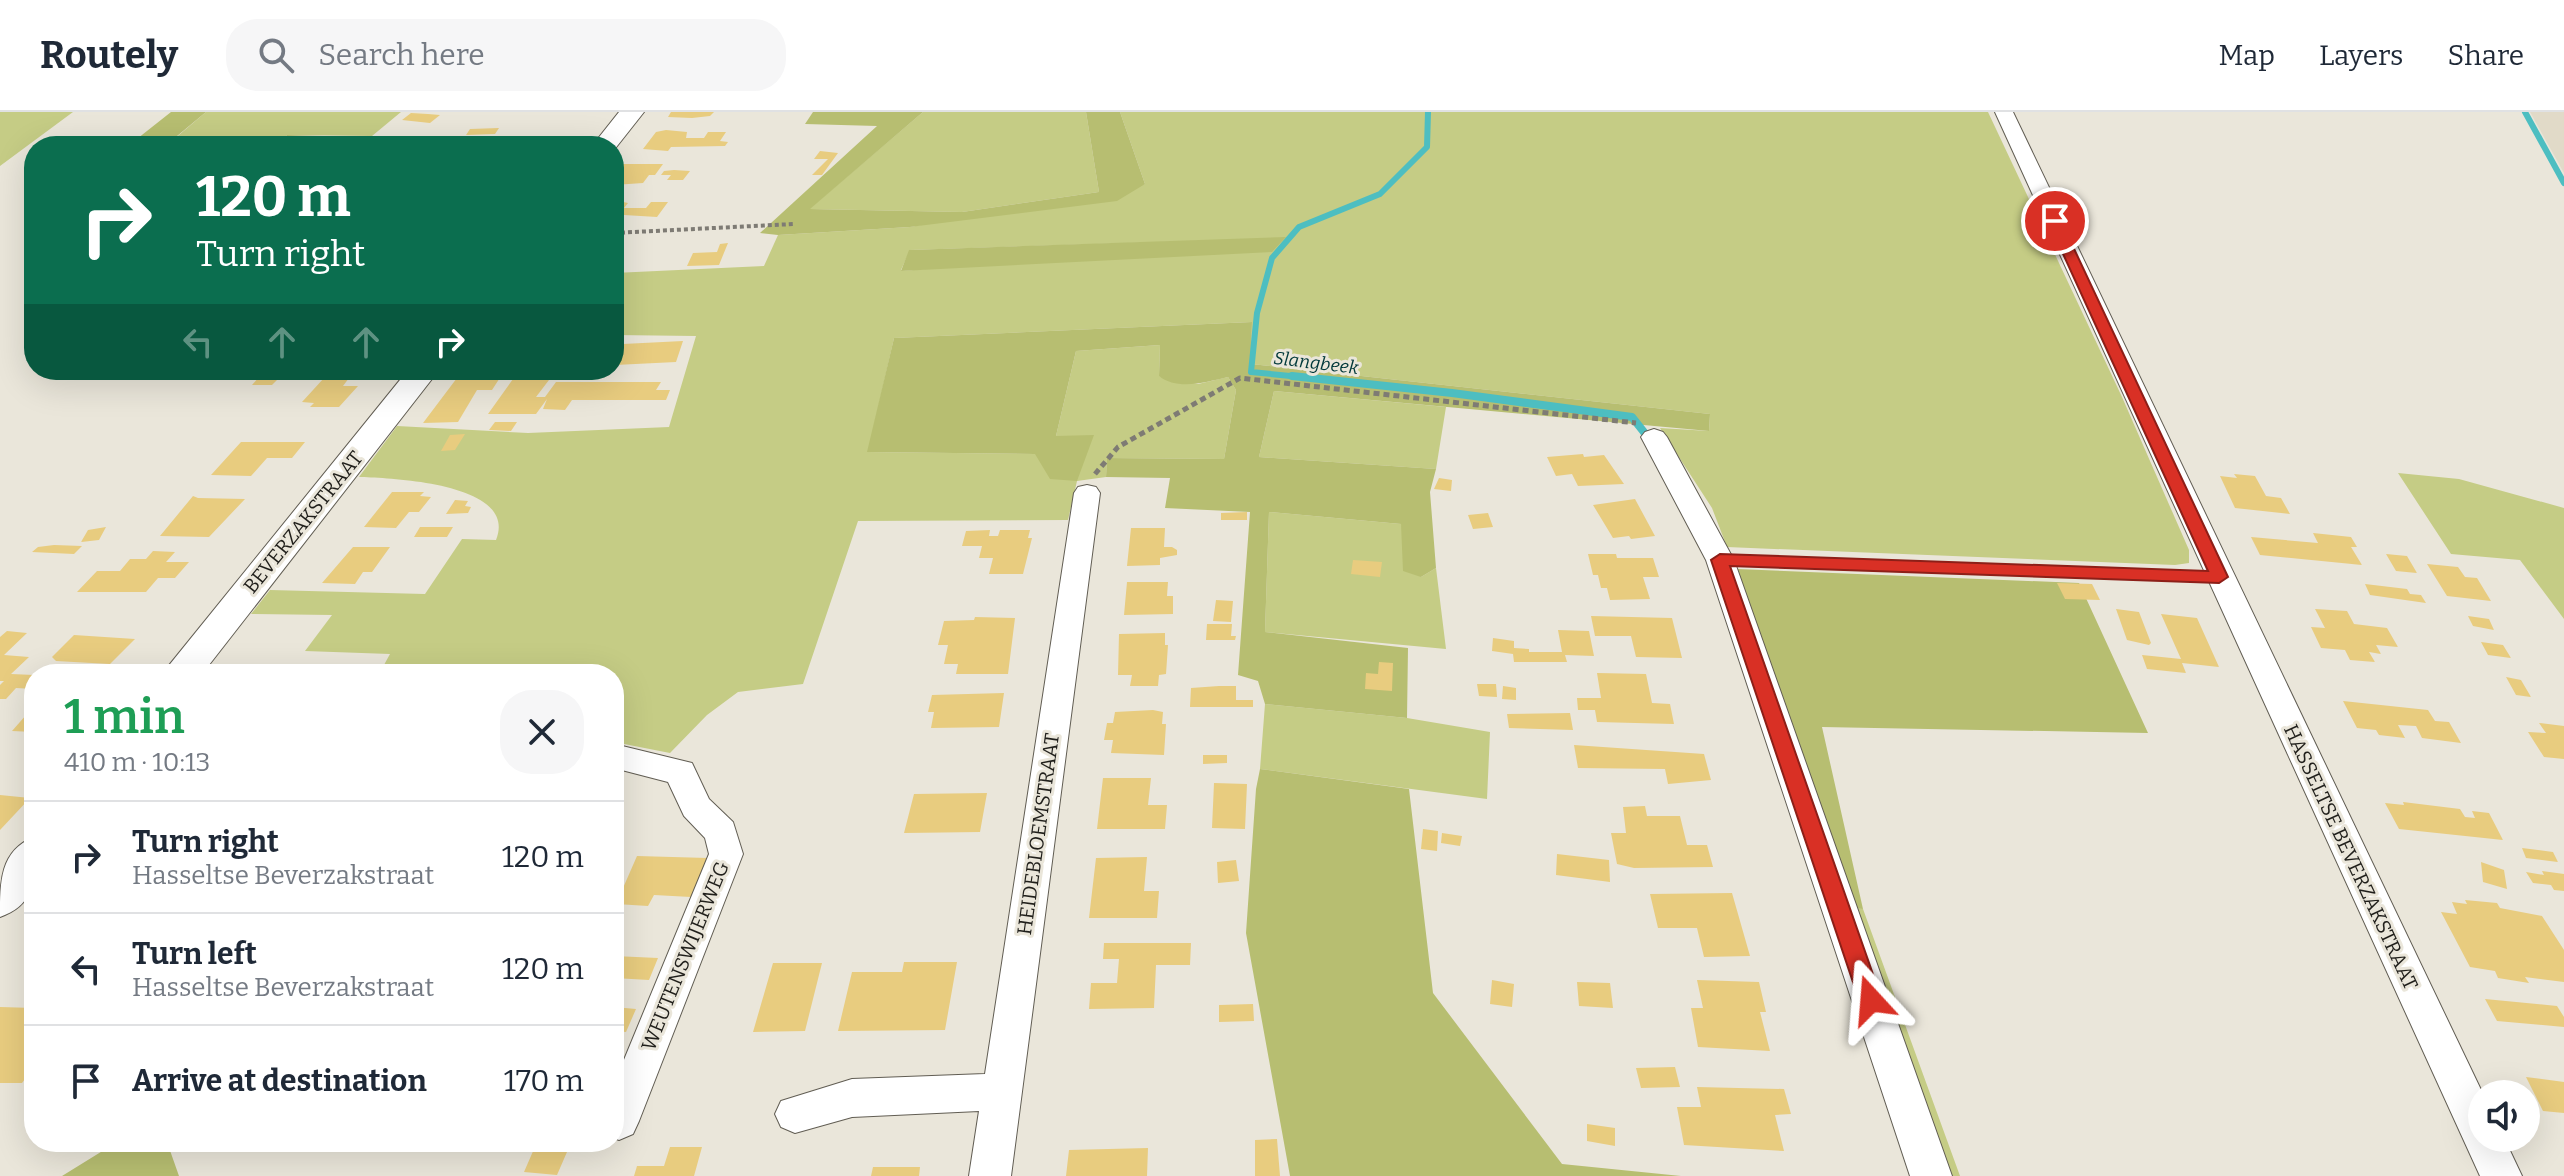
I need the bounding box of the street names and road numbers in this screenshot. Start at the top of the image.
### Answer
street label: BEVERZAKSTRAAT [238,446,368,598]
street label: HASSELTSE BEVERZAKSTRAAT [2279,721,2423,994]
street label: HEIDEBLOEMSTRAAT [1012,731,1064,936]
street label: WEUTENSWIJERWEG [636,858,734,1054]

